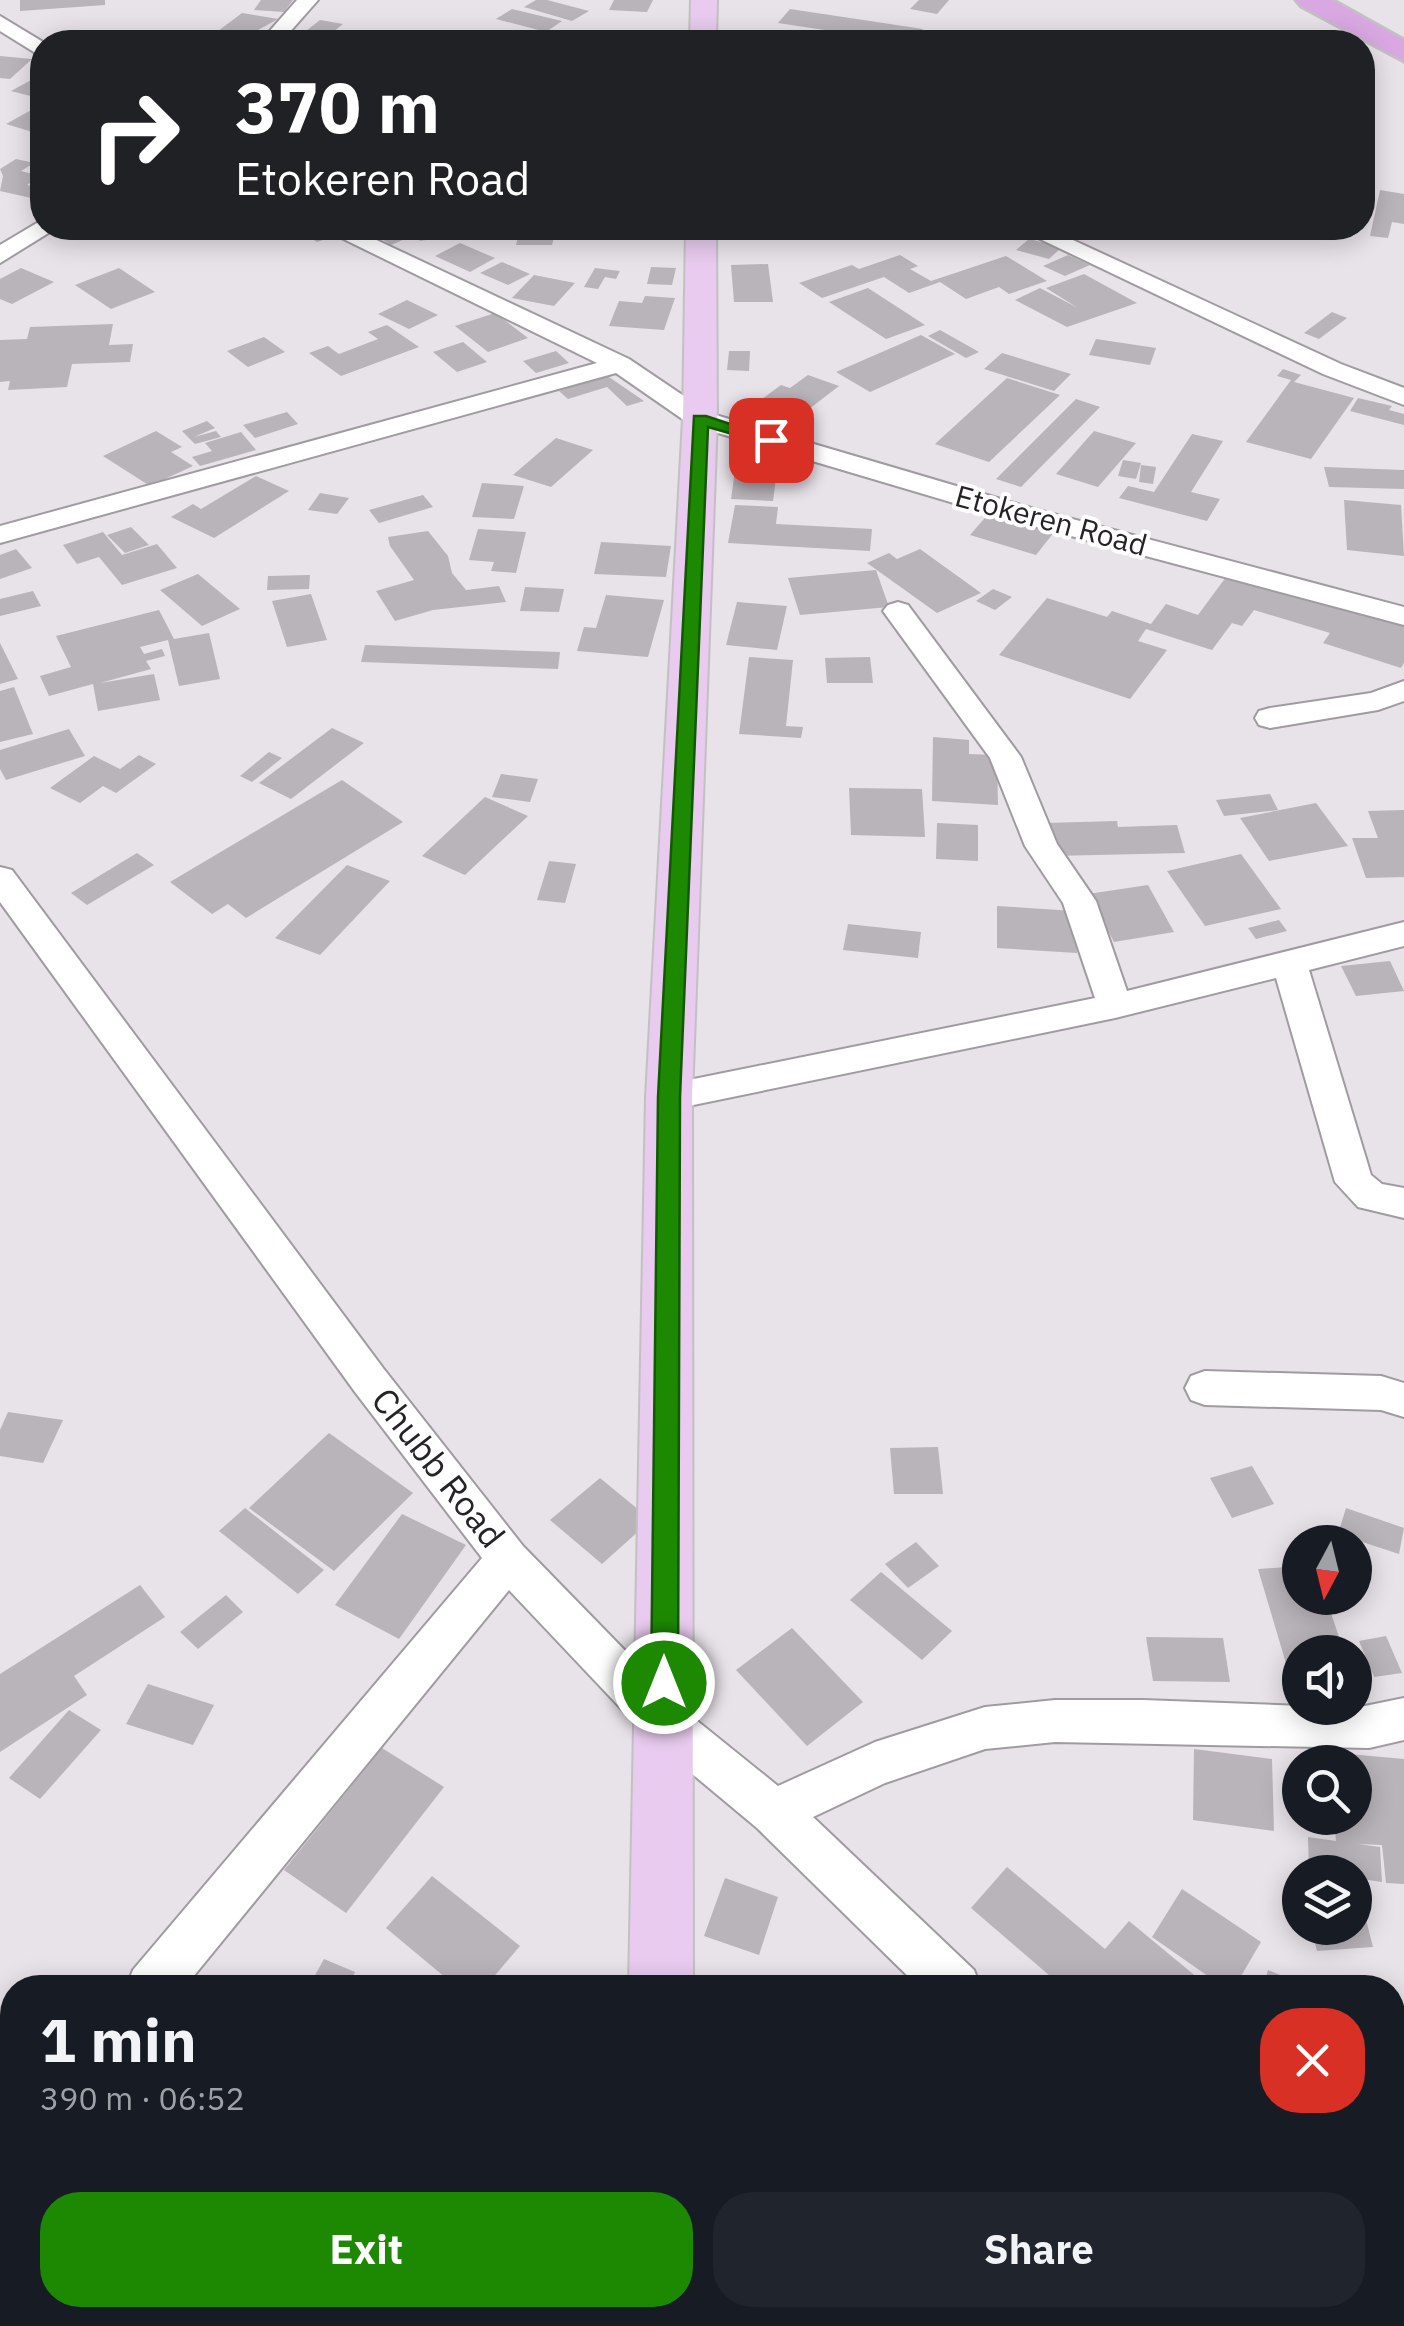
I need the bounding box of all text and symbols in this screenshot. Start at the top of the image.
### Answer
text: 370 m [235,61,440,152]
icon: right [70,70,200,200]
text: Etokeren Road [235,149,530,207]
pin [729,398,814,483]
icon: arrive [744,413,799,468]
street label: Etokeren Road [951,475,1152,564]
street label: Chubb Road [362,1378,516,1557]
north arrow [1282,1525,1372,1615]
map controls [1282,1525,1372,1945]
position arrow [612,1631,716,1735]
button: sound [1282,1635,1372,1725]
button: search [1282,1745,1372,1835]
button: layers [1282,1855,1372,1945]
text: 1 min [40,2000,197,2079]
button: close [1260,2008,1365,2113]
text: 390 m · 06:52 [40,2077,245,2119]
button: Exit [40,2192,693,2307]
button: Share [713,2192,1365,2307]

